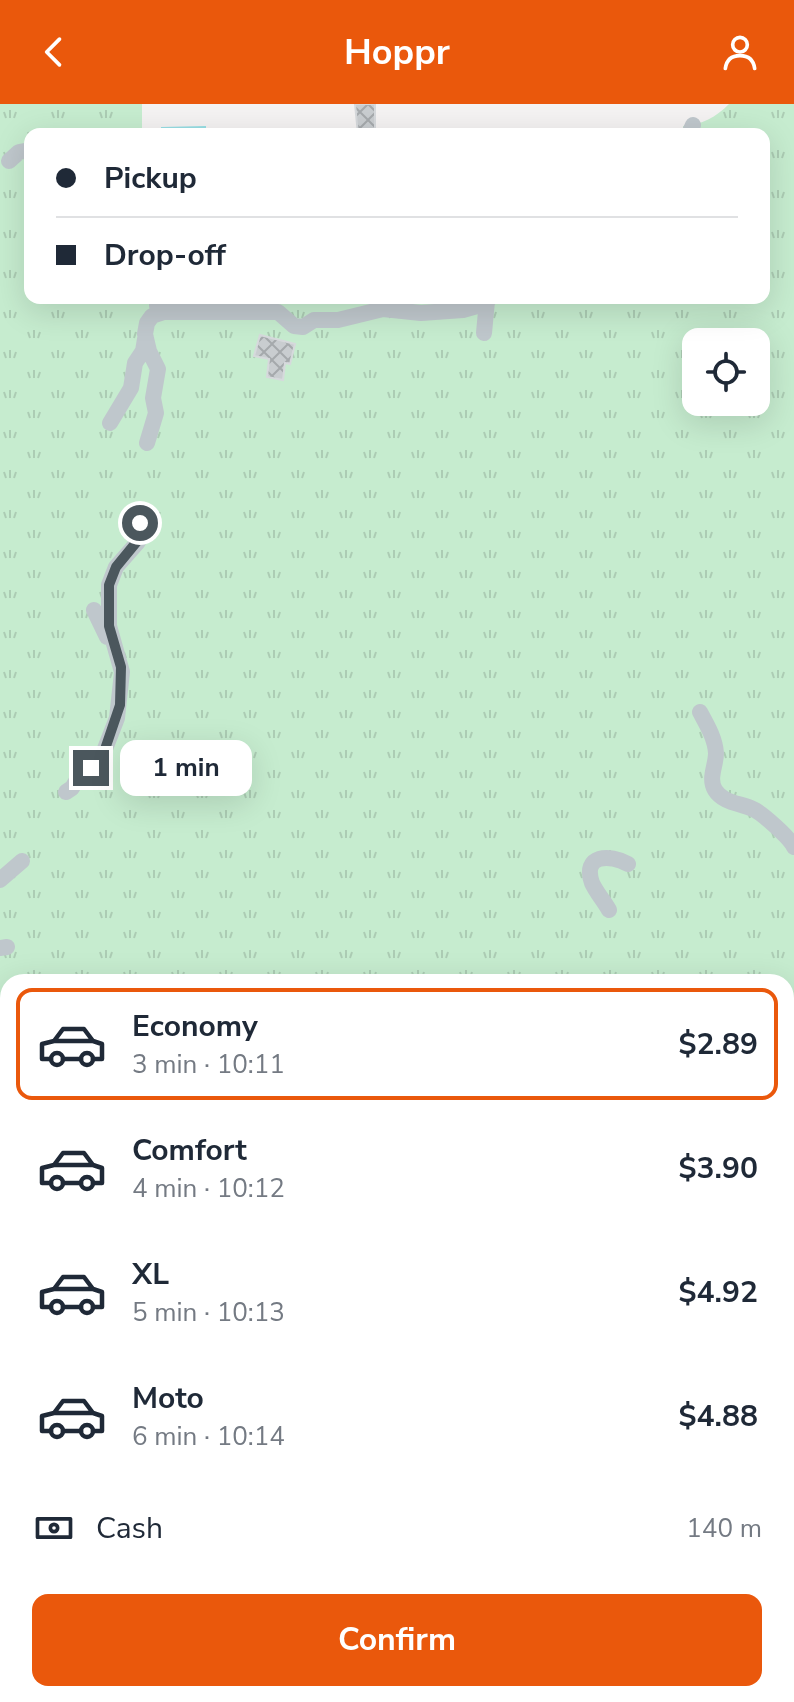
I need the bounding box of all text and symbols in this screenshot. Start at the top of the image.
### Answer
text: Hoppr [344,28,450,77]
icon: back [32,30,76,74]
icon: person [718,30,762,74]
text: Pickup [104,158,197,199]
text: Drop-off [104,235,226,276]
map controls [682,328,770,416]
button: locate [682,328,770,416]
route start [122,505,158,541]
callout: 1 min [119,740,251,796]
route end [73,750,109,786]
text: 1 min [152,750,220,785]
text: Economy [132,1006,258,1047]
icon: car [36,1008,108,1080]
text: $2.89 [679,1024,758,1065]
text: 3 min · 10:11 [132,1047,285,1082]
text: Comfort [132,1130,247,1171]
icon: car [36,1132,108,1204]
text: $3.90 [679,1148,758,1189]
text: 4 min · 10:12 [132,1171,285,1206]
text: XL [132,1254,169,1295]
icon: car [36,1256,108,1328]
text: $4.92 [679,1272,758,1313]
text: 5 min · 10:13 [132,1295,285,1330]
text: Moto [132,1378,204,1419]
icon: car [36,1380,108,1452]
text: $4.88 [679,1396,758,1437]
text: 6 min · 10:14 [132,1419,285,1454]
icon: cash [32,1506,76,1550]
text: Cash [96,1508,163,1549]
text: 140 m [686,1511,762,1546]
button: Confirm [32,1594,762,1686]

